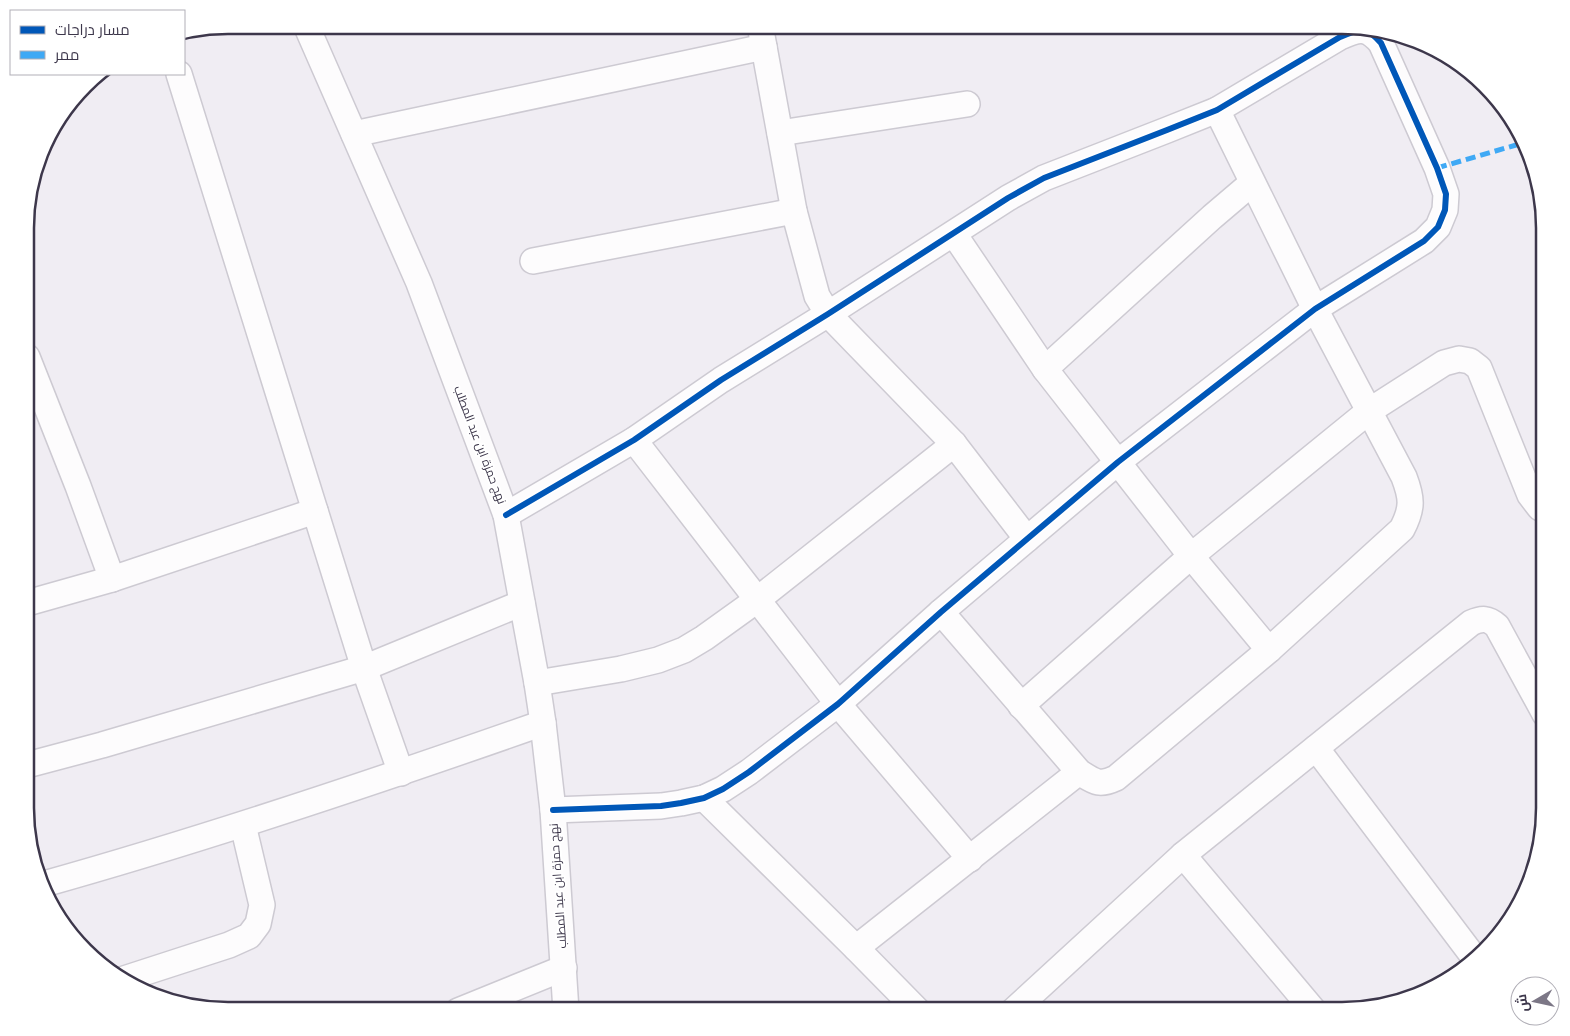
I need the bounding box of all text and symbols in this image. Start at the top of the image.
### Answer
legend [10,10,185,75]
text: مسار دراجات [55,19,130,39]
text: ممر [54,44,79,64]
street label: نهج حمزة ابن عبد المطلب [450,383,511,506]
street label: نهج حمزة ابن عبد المطلب [545,823,570,949]
north arrow [1510,976,1560,1026]
text: ش [1511,993,1532,1013]

